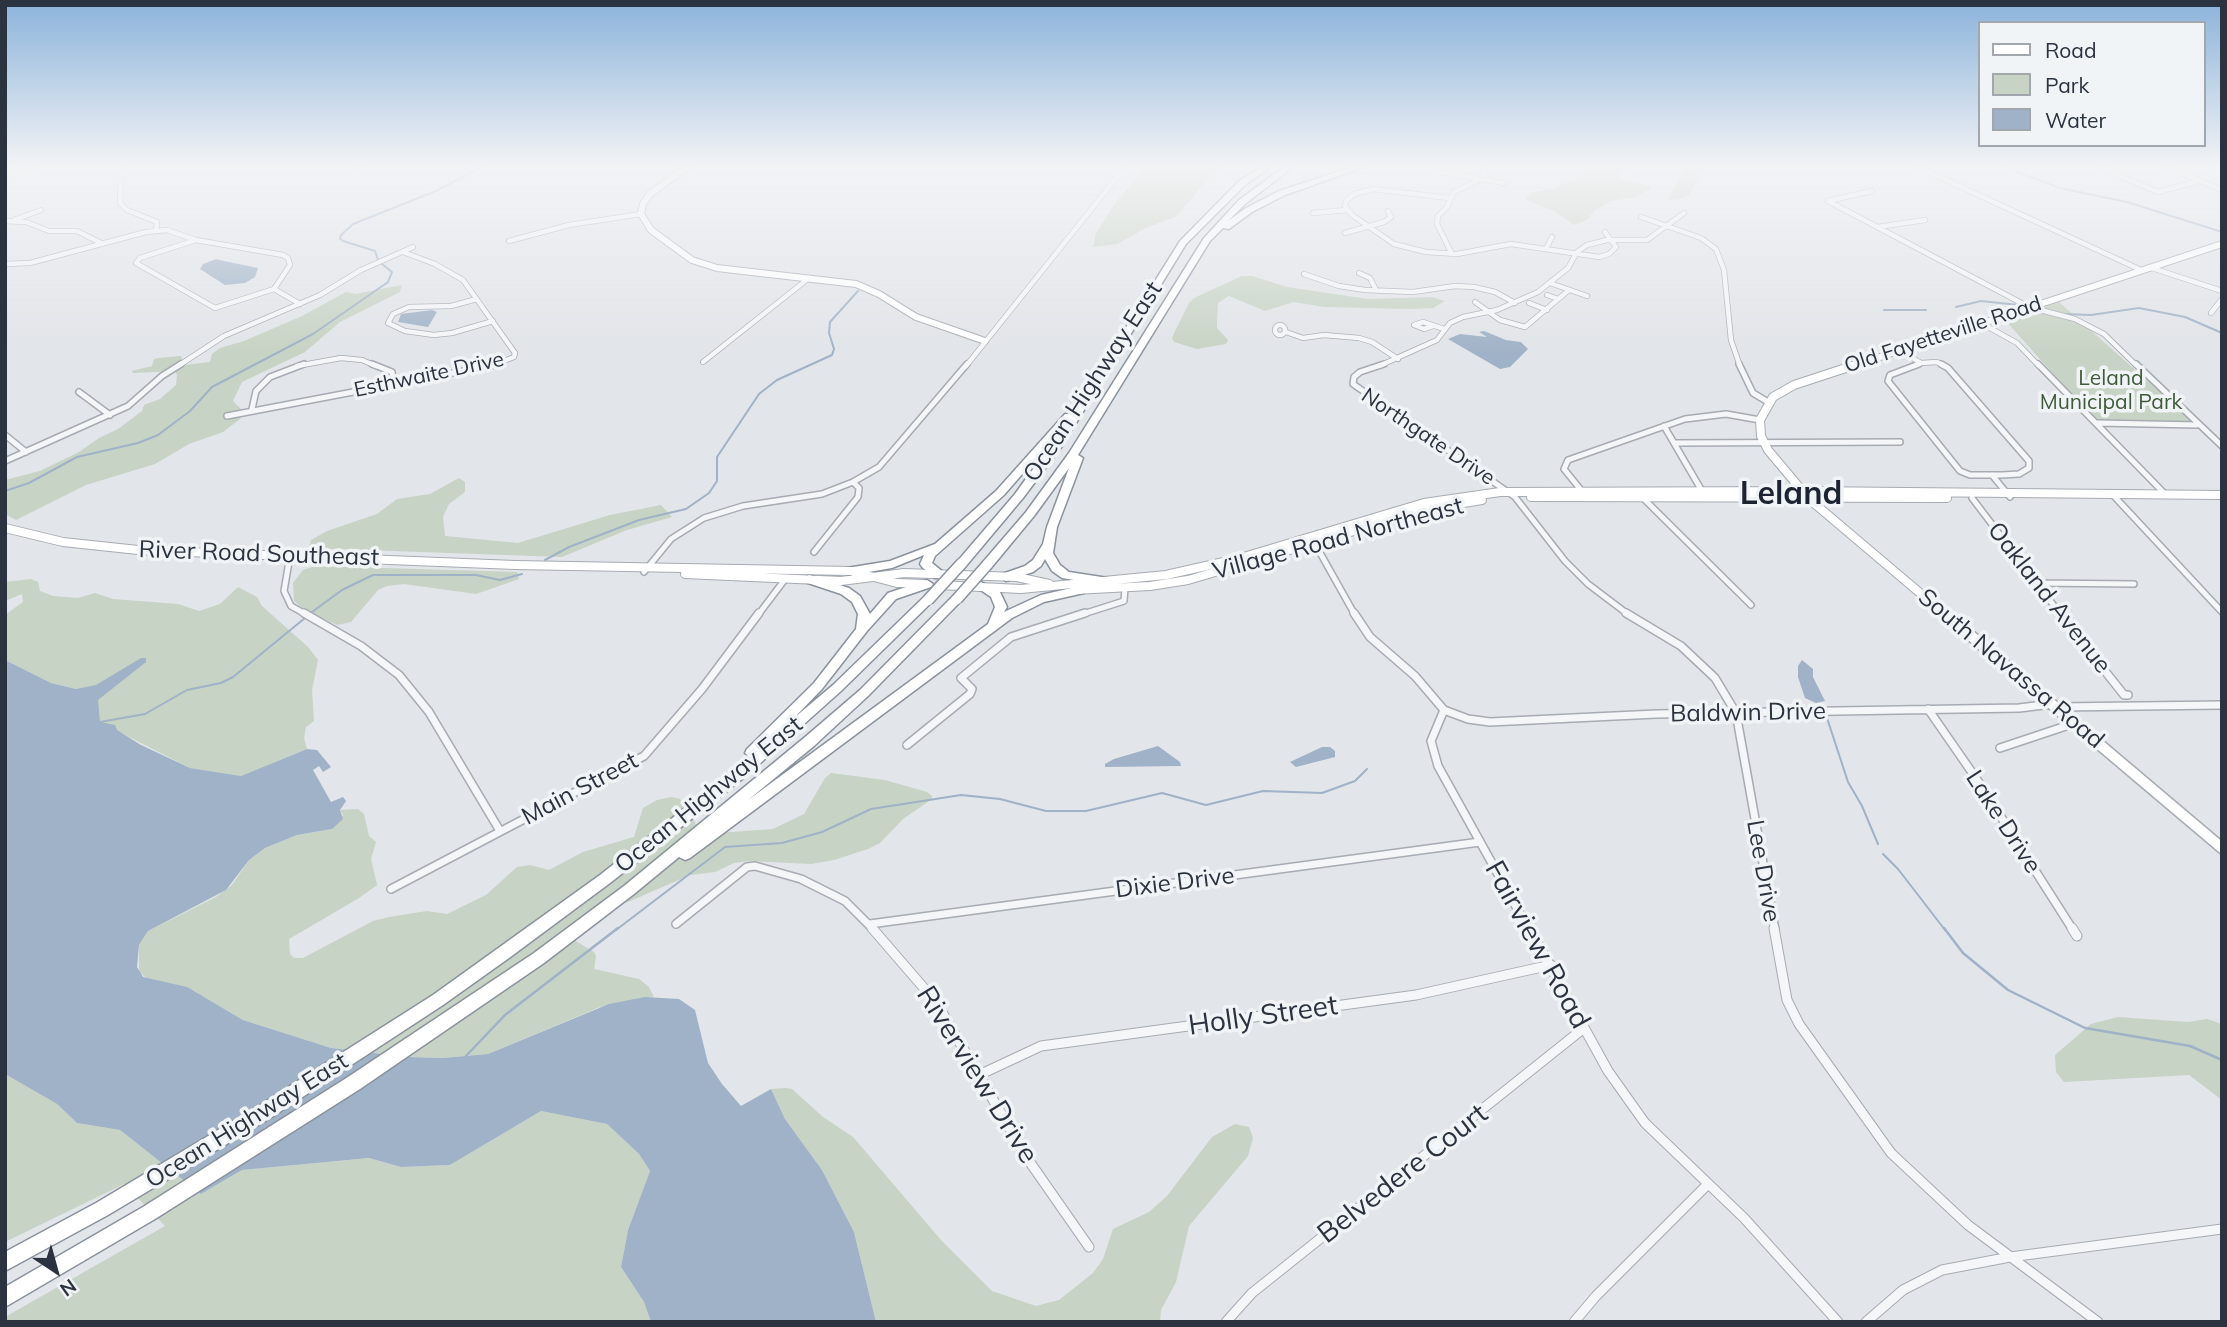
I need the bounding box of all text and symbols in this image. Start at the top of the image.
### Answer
legend [1979,21,2206,147]
text: Road [2045,37,2096,63]
text: Park [2045,72,2089,98]
text: Water [2045,107,2106,133]
street label: Ocean Highway East [1018,277,1168,487]
street label: Old Fayetteville Road [1841,291,2045,379]
street label: Esthwaite Drive [352,347,506,403]
park label: Leland Municipal Park [2040,366,2182,416]
street label: Northgate Drive [1356,383,1500,491]
district label: Leland [1740,475,1842,513]
street label: Village Road Northeast [1210,492,1466,586]
street label: Oakland Avenue [1981,517,2117,679]
street label: River Road Southeast [138,535,380,573]
street label: South Navassa Road [1912,583,2110,755]
street label: Baldwin Drive [1670,697,1826,729]
street label: Ocean Highway East [609,711,809,879]
street label: Main Street [517,746,643,832]
street label: Lake Drive [1959,765,2047,879]
street label: Lee Drive [1740,818,1786,924]
street label: Fairview Road [1477,855,1597,1035]
street label: Dixie Drive [1114,861,1236,905]
street label: Riverview Drive [909,980,1045,1170]
street label: Holly Street [1186,989,1340,1043]
street label: Ocean Highway East [141,1047,353,1195]
street label: Belvedere Court [1311,1097,1495,1251]
north arrow [21,1236,91,1306]
text: N [55,1274,81,1302]

